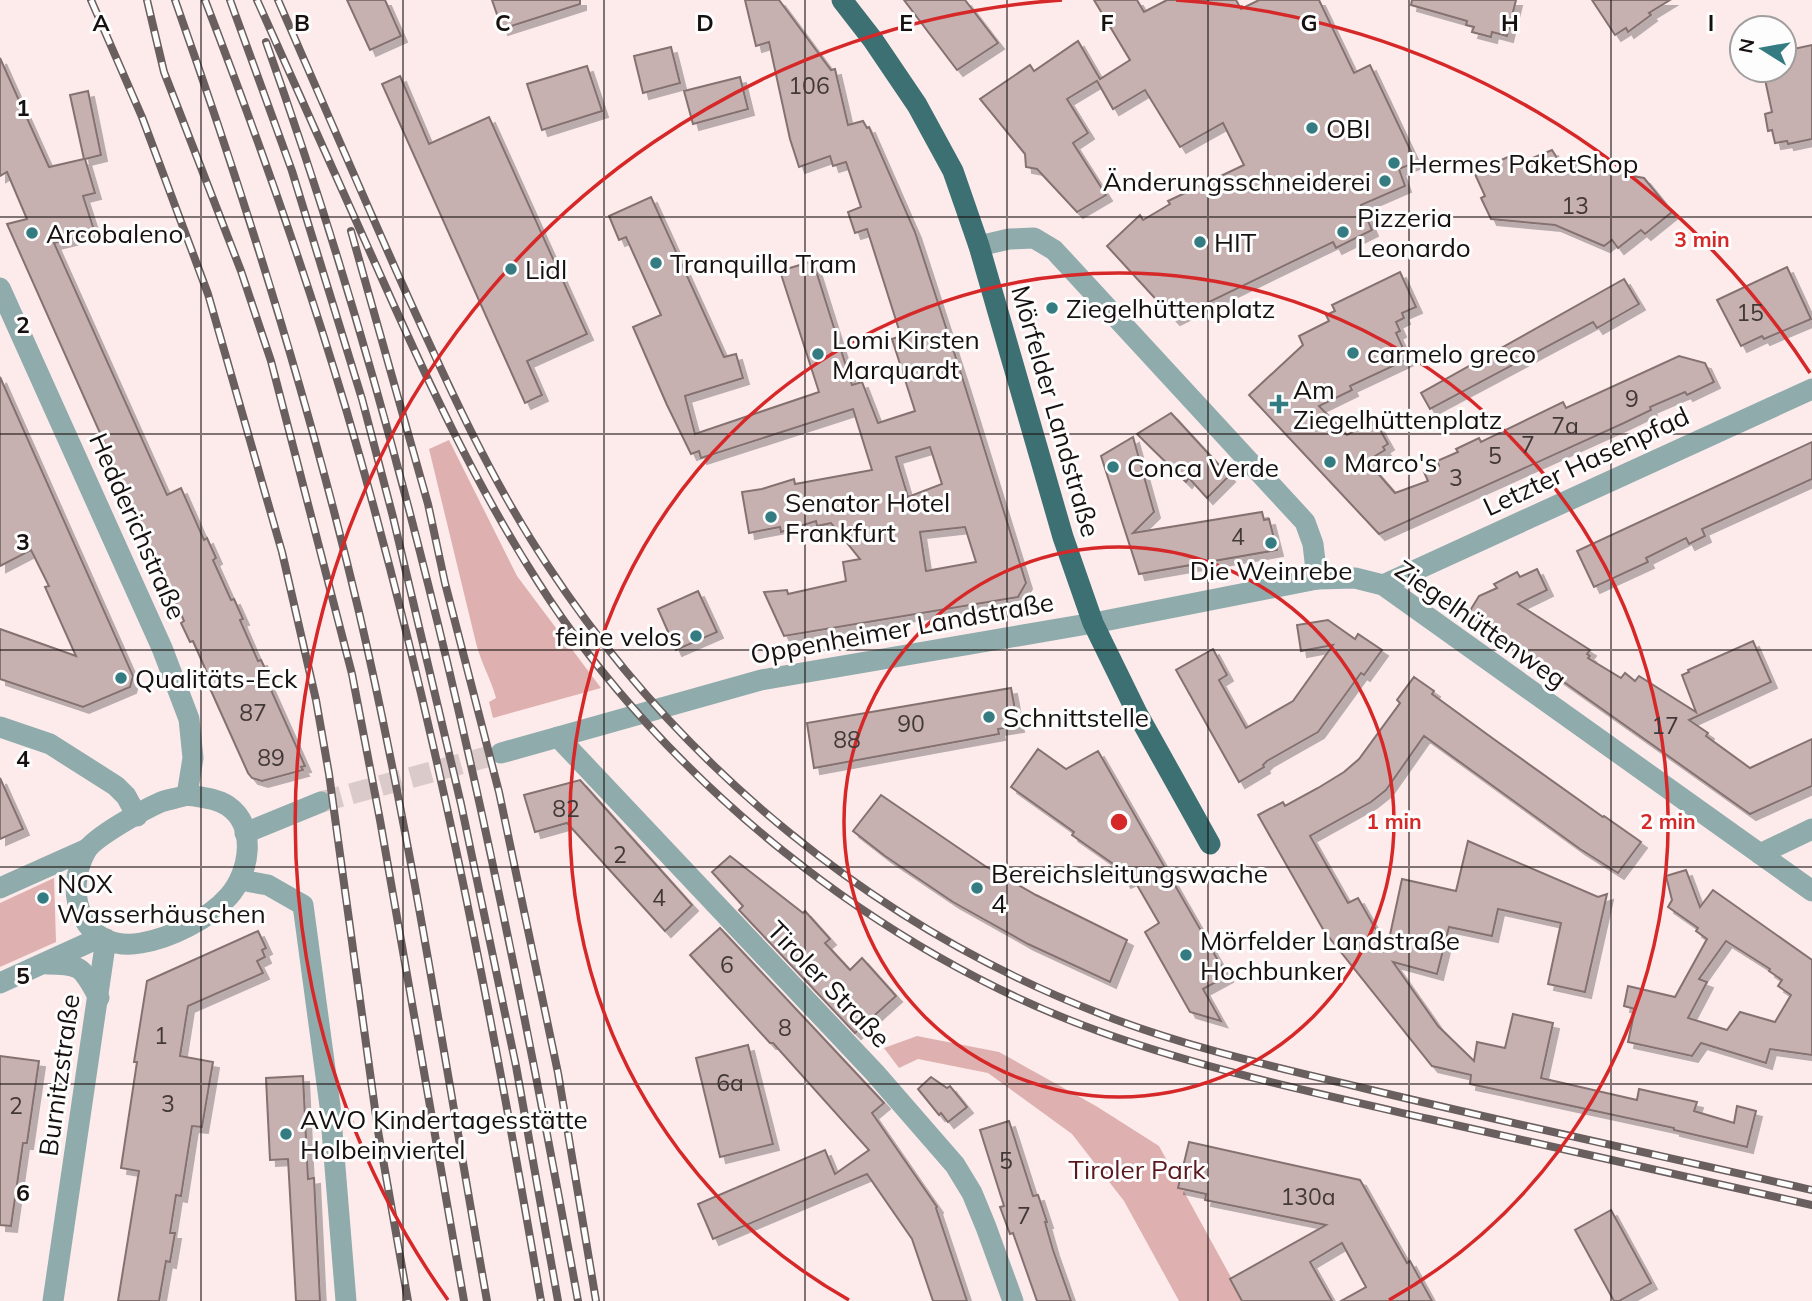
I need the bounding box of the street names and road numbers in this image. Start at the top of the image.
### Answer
street label: Mörfelder Landstraße [1004,281,1108,541]
street label: Letzter Hasenpfad [1478,399,1694,523]
street label: Hedderichstraße [82,428,194,624]
street label: Ziegelhüttenweg [1389,553,1573,695]
street label: Oppenheimer Landstraße [748,585,1056,671]
street label: Tiroler Straße [760,914,898,1054]
street label: Burnitzstraße [31,992,87,1158]

